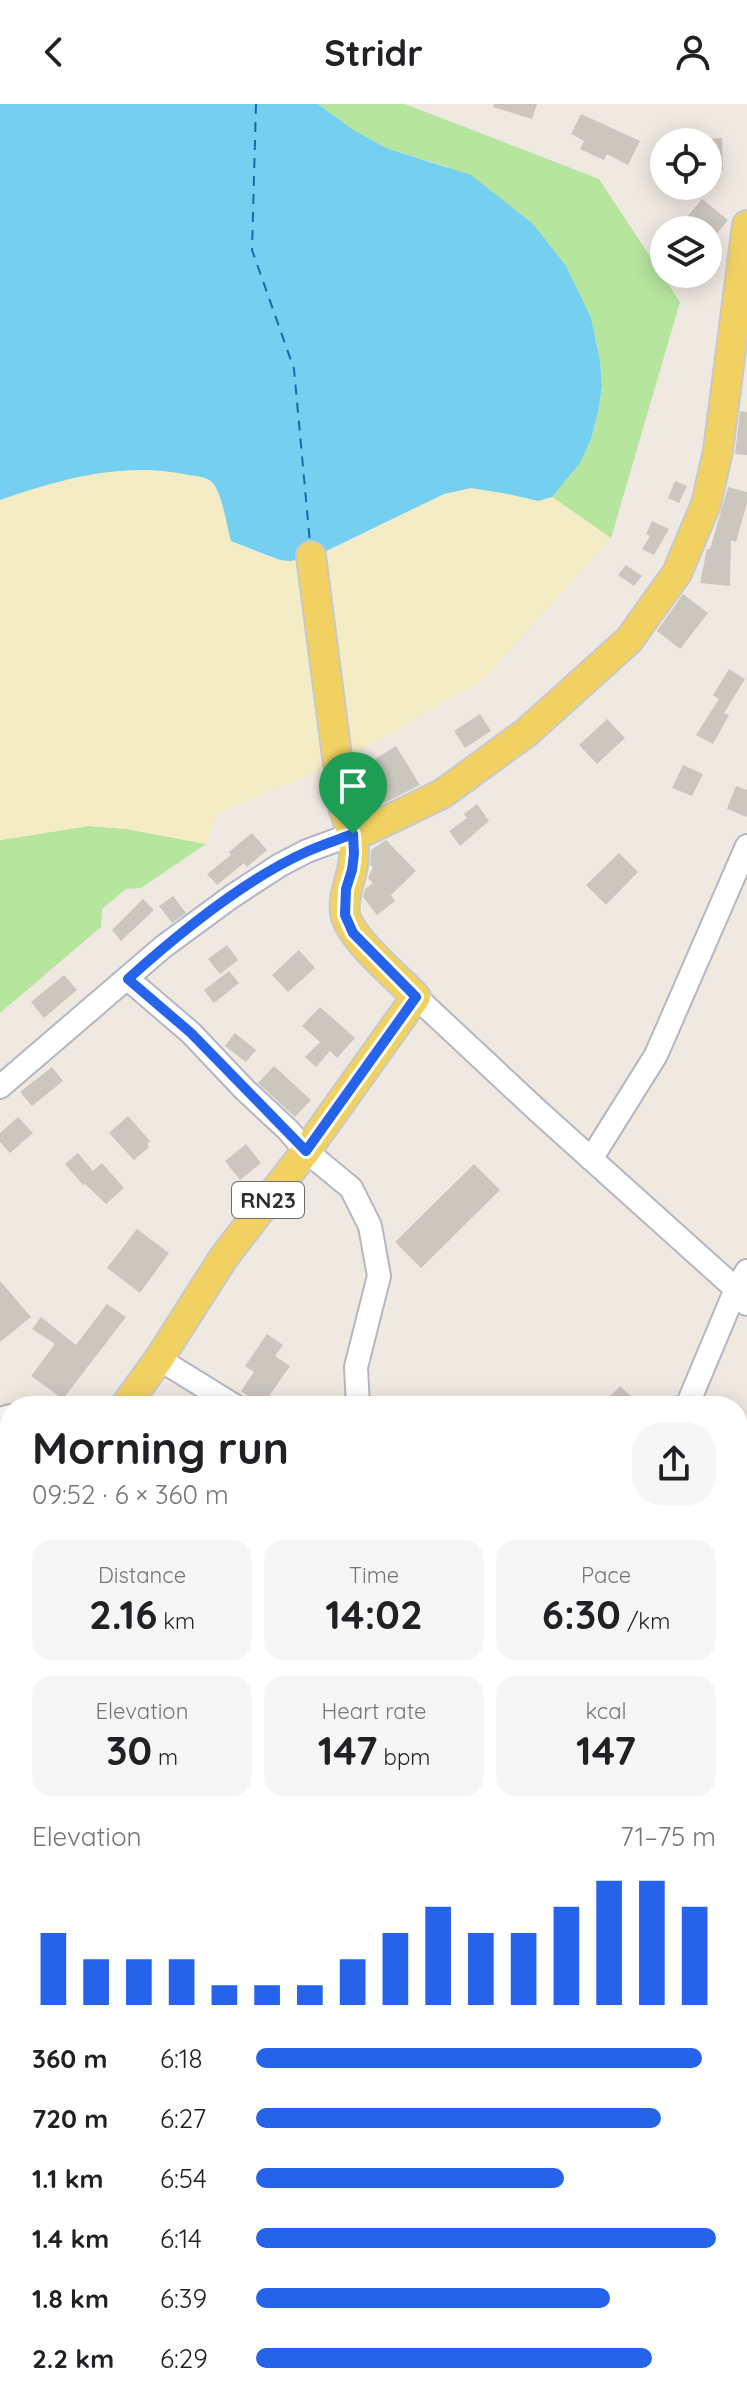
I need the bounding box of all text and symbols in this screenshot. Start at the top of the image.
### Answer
icon: back [32,30,76,74]
text: Stridr [324,30,423,75]
icon: person [671,30,715,74]
map controls [650,128,722,288]
button: locate [650,128,722,200]
button: layers [650,216,722,288]
pin [319,752,387,834]
icon: arrive [331,764,375,808]
road number: RN23 [232,1182,304,1218]
text: Morning run [32,1420,289,1475]
button: share [632,1422,716,1506]
text: 09:52 · 6 × 360 m [32,1478,229,1511]
text: Distance [98,1561,186,1589]
text: Time [349,1561,399,1589]
text: Pace [581,1561,631,1589]
text: 2.16 [89,1589,157,1639]
text: 14:02 [325,1589,423,1639]
text: 6:30 [542,1589,621,1639]
text: km [157,1607,195,1635]
text: /km [621,1607,670,1635]
text: Elevation [96,1697,188,1725]
text: Heart rate [322,1697,426,1725]
text: kcal [585,1697,627,1725]
text: 30 [106,1725,152,1775]
text: 147 [318,1725,378,1775]
text: 147 [576,1725,636,1775]
text: m [152,1743,178,1771]
text: bpm [378,1743,430,1771]
text: Elevation [32,1820,142,1853]
text: 71–75 m [620,1820,716,1853]
text: 360 m [32,2042,108,2075]
text: 6:18 [160,2042,203,2075]
text: 720 m [32,2102,108,2135]
text: 6:27 [160,2102,206,2135]
text: 1.1 km [32,2162,103,2195]
text: 6:54 [160,2162,207,2195]
text: 1.4 km [32,2222,109,2255]
text: 6:14 [160,2222,202,2255]
text: 1.8 km [32,2282,109,2315]
text: 6:39 [160,2282,207,2315]
text: 2.2 km [32,2342,114,2375]
text: 6:29 [160,2342,208,2375]

